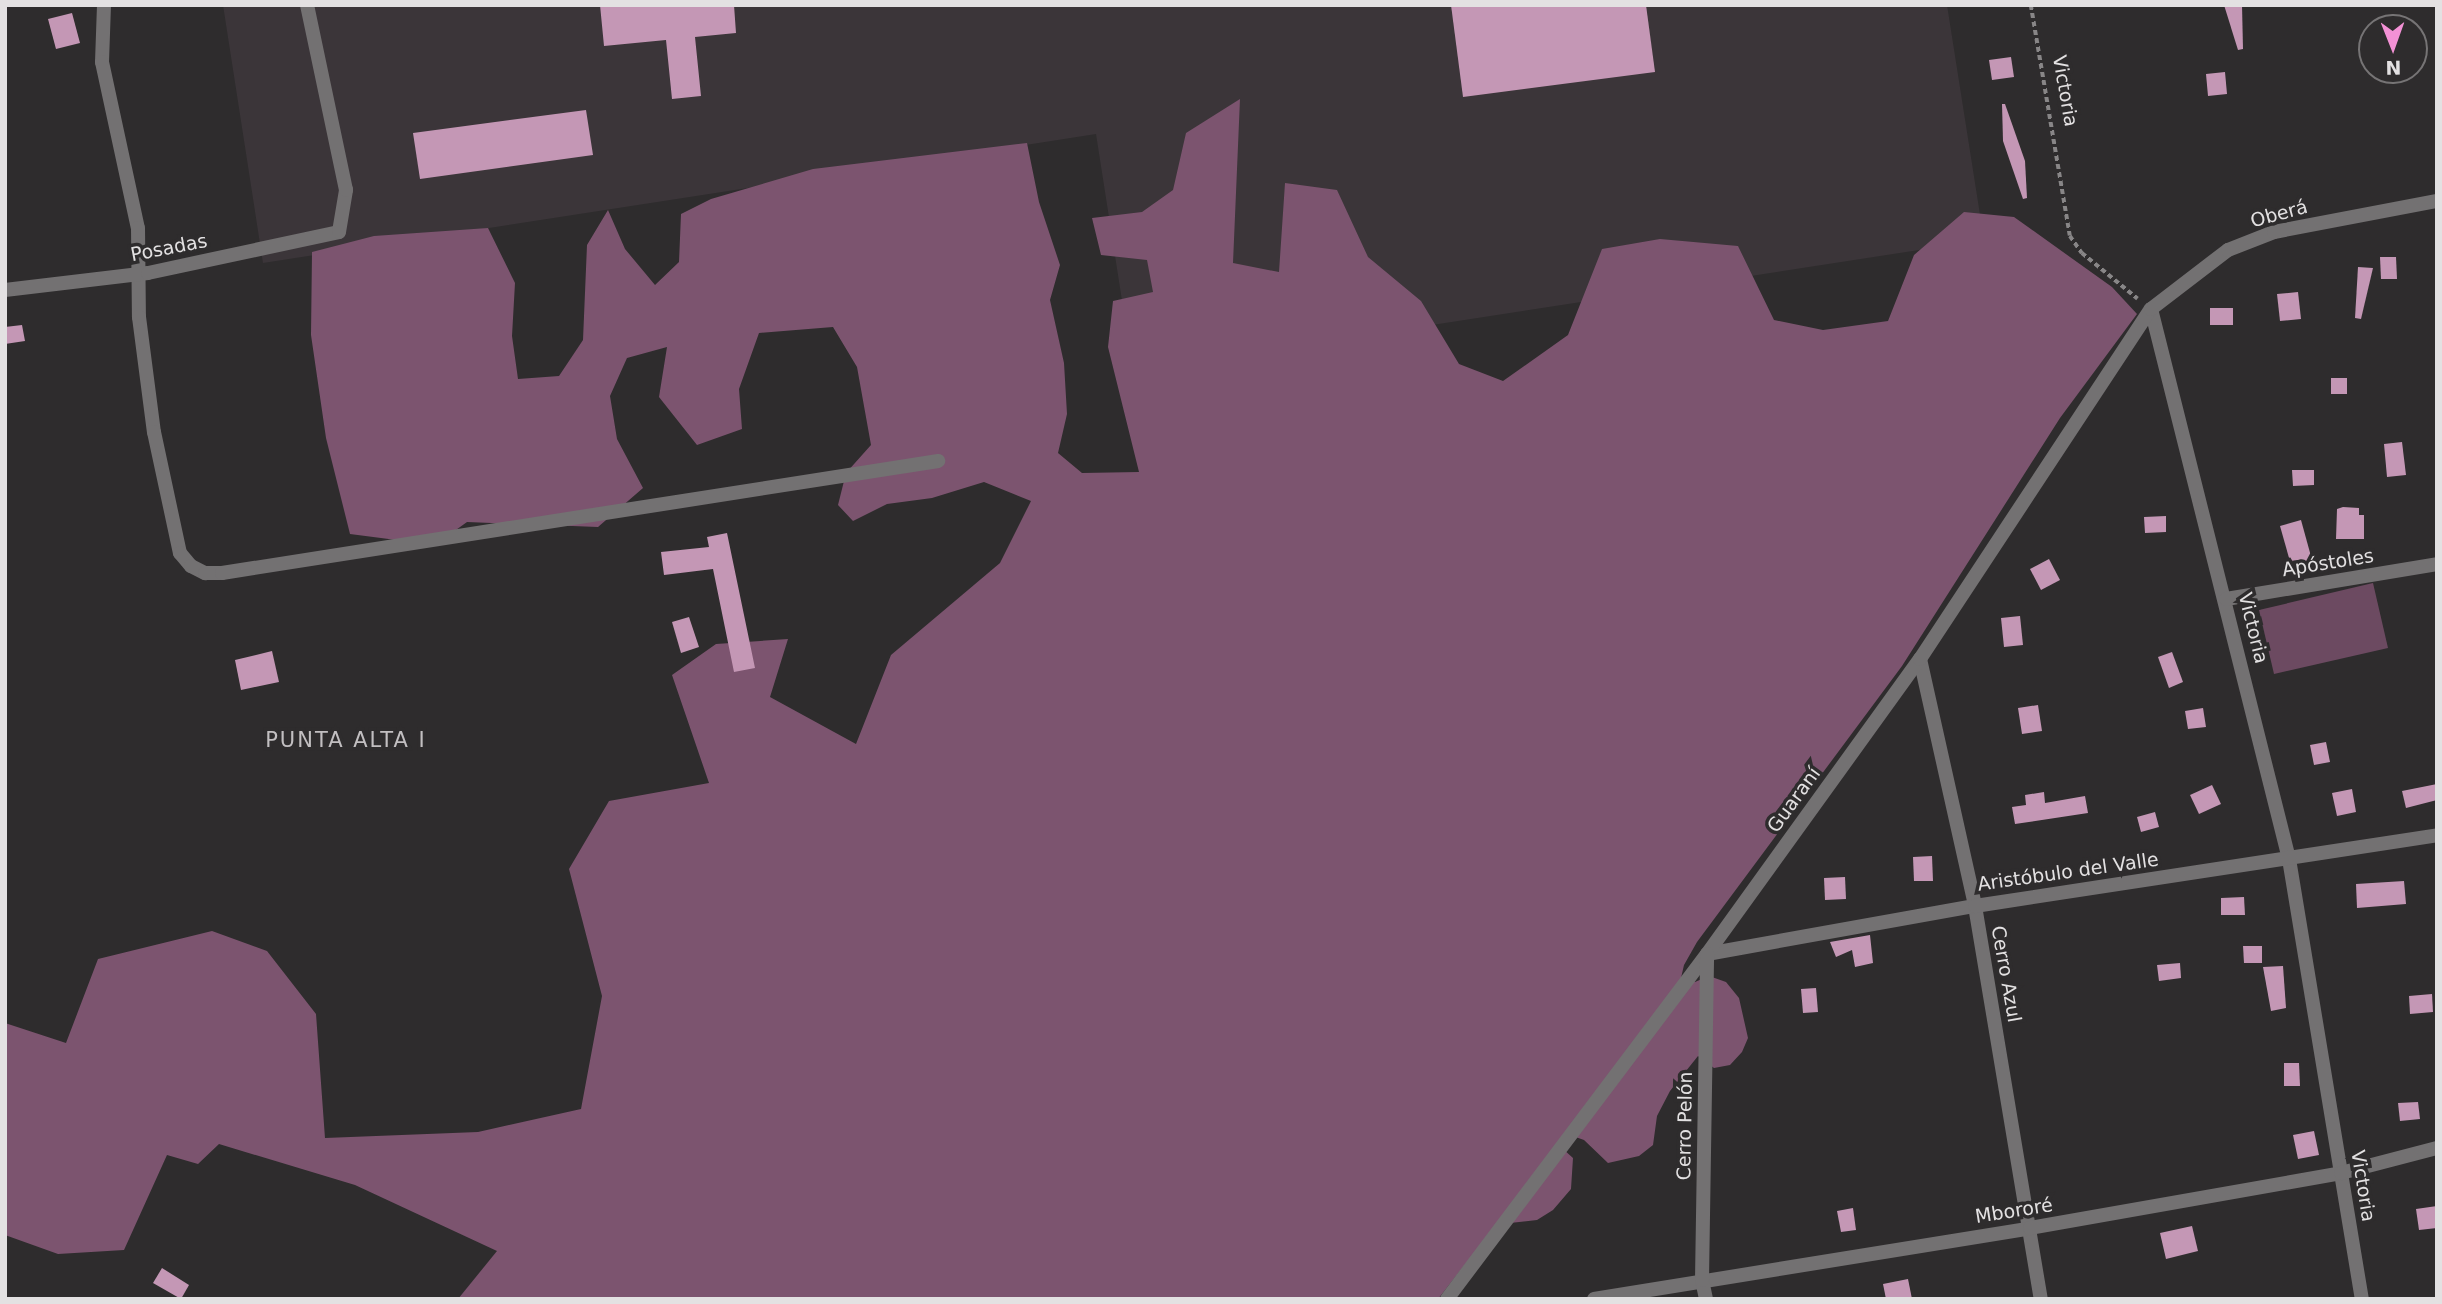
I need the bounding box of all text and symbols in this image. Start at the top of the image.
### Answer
north arrow [2358,14,2428,84]
street label: Victoria [2048,54,2082,128]
text: N [2385,57,2401,79]
street label: Oberá [2248,195,2310,233]
street label: Posadas [129,229,209,267]
street label: Apóstoles [2281,545,2375,581]
street label: Victoria [2233,590,2273,666]
district label: PUNTA ALTA I [267,727,425,753]
street label: Guaraní [1763,763,1825,837]
street label: Aristóbulo del Valle [1976,848,2160,896]
street label: Cerro Azul [1986,924,2026,1024]
street label: Cerro Pelón [1673,1071,1697,1181]
street label: Victoria [2346,1149,2380,1223]
street label: Mbororé [1974,1194,2054,1228]

